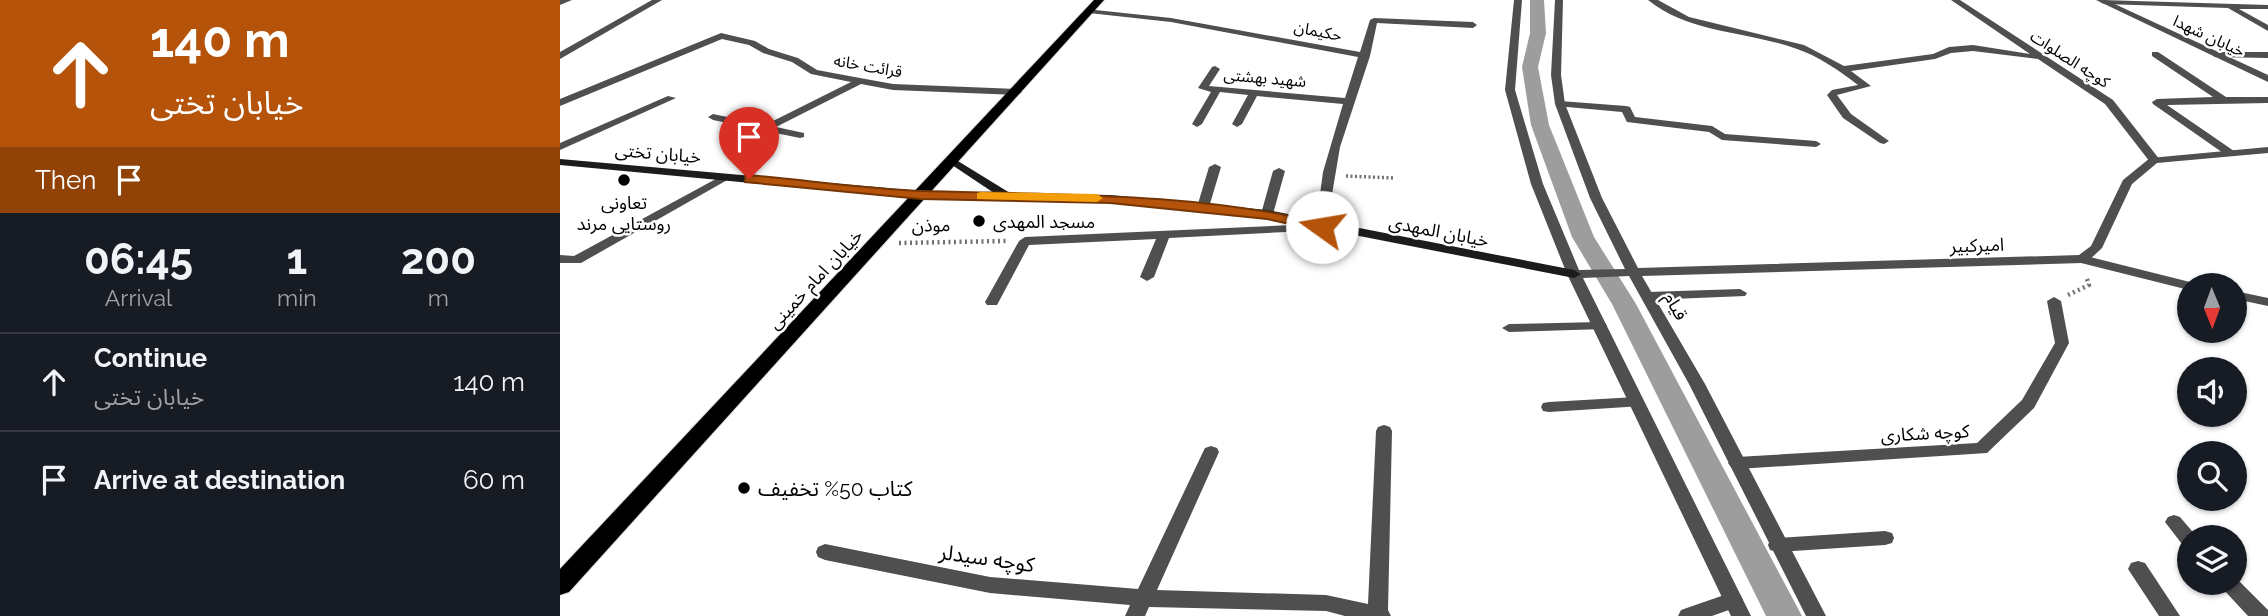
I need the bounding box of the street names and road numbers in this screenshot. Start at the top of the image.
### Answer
street label: خیابان شهدا [2170,11,2248,61]
street label: حکیمان [1292,17,1344,45]
street label: کوچه الصلوات [2026,26,2114,93]
street label: قرائت خانه [832,51,904,81]
street label: شهید بهشتی [1223,65,1307,91]
street label: خیابان تختی [614,139,702,168]
street label: خیابان المهدی [1387,211,1491,252]
street label: موذن [911,214,951,237]
street label: خیابان امام خمینی [763,225,870,336]
street label: امیرکبیر [1949,234,2005,257]
street label: قیام [1656,288,1692,326]
street label: کوچه شکاری [1880,420,1970,447]
street label: کوچه سیدلر [937,539,1036,578]

